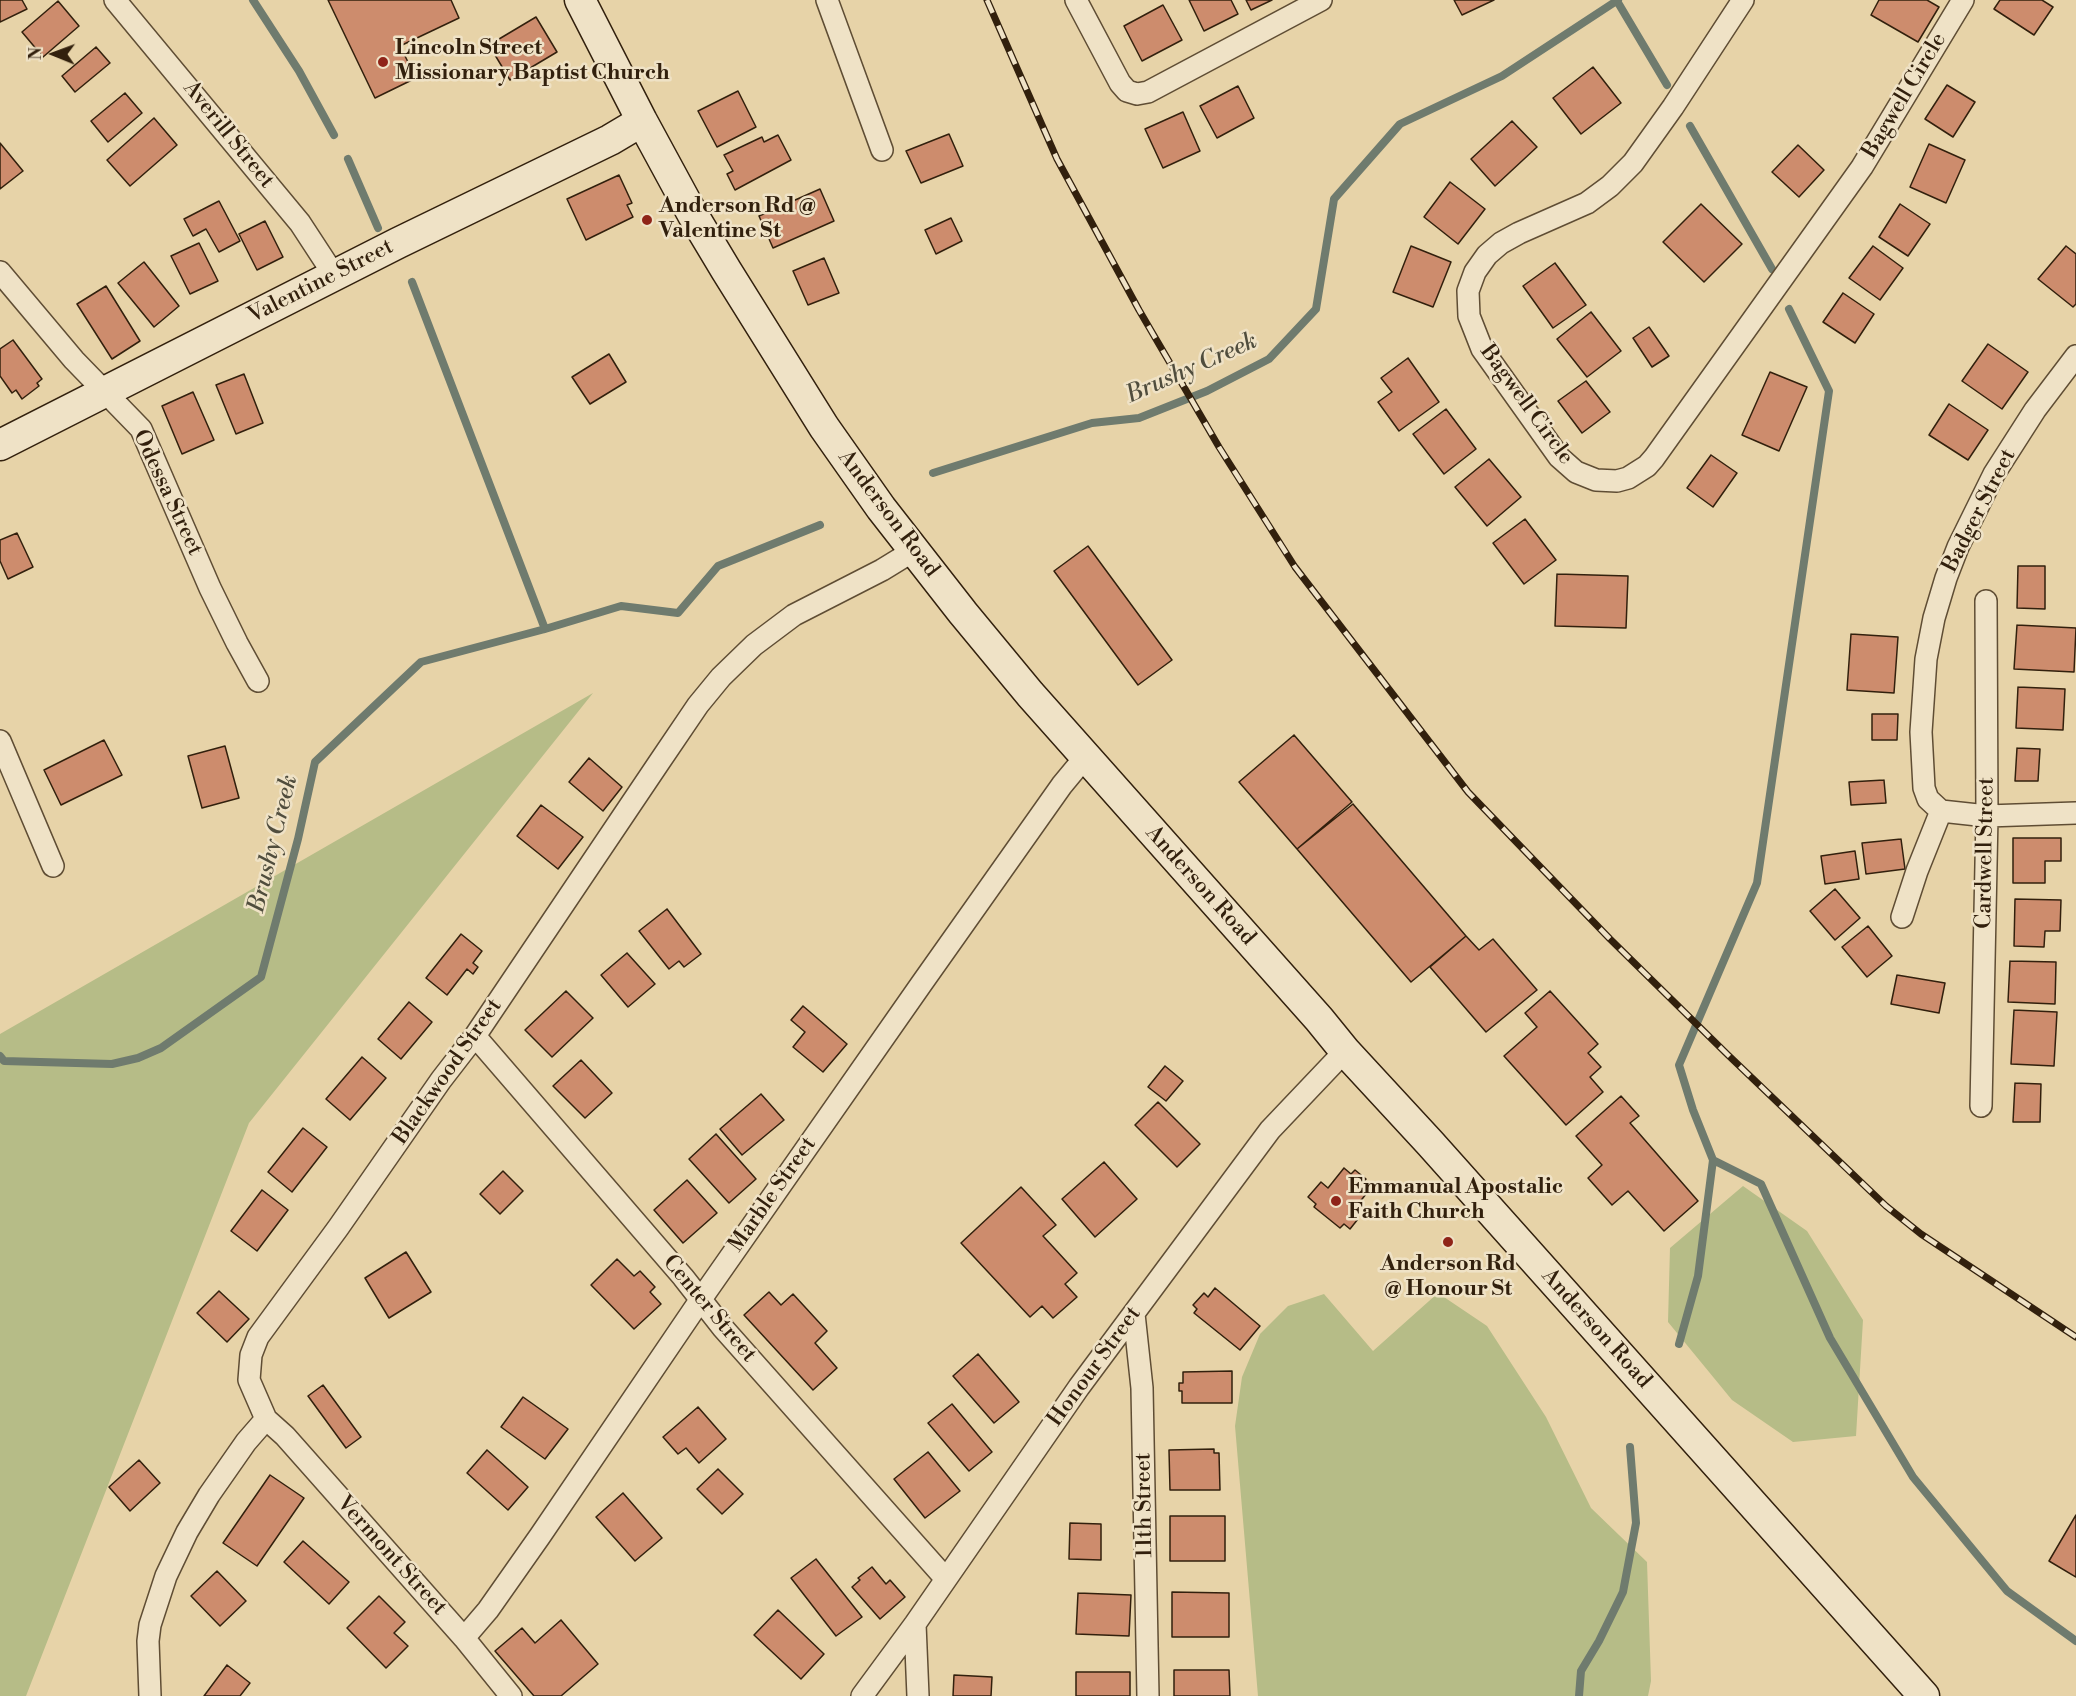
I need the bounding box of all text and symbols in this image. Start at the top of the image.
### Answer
north arrow [24,24,84,84]
street label: Bagwell Circle [1857,28,1953,164]
place label: Lincoln Street Missionary Baptist Church [395,36,670,88]
text: N [26,47,46,60]
marker: Lincoln Street Missionary Baptist Church [376,55,390,69]
street label: Averill Street [177,76,279,194]
place label: Anderson Rd @ Valentine St [659,194,817,246]
marker: Anderson Rd @ Valentine St [640,213,654,227]
street label: Valentine Street [244,234,398,330]
water label: Brushy Creek [1122,327,1262,411]
street label: Bagwell Circle [1474,340,1578,470]
street label: Odessa Street [126,426,208,560]
street label: Anderson Road [832,445,944,583]
street label: Badger Street [1938,445,2022,577]
water label: Brushy Creek [243,772,305,916]
street label: Cardwell Street [1971,777,2001,929]
street label: Anderson Road [1139,821,1261,951]
street label: Blackwood Street [388,994,508,1150]
street label: Marble Street [724,1132,822,1258]
place label: Emmanual Apostalic Faith Church [1348,1175,1563,1226]
marker: Emmanual Apostalic Faith Church [1329,1194,1343,1208]
marker: Anderson Rd @ Honour St [1441,1235,1455,1249]
street label: Center Street [657,1250,761,1368]
place label: Anderson Rd @ Honour St [1380,1252,1516,1304]
street label: Anderson Road [1535,1264,1657,1394]
street label: Honour Street [1043,1302,1147,1432]
street label: 11th Street [1131,1452,1159,1558]
street label: Vermont Street [330,1491,452,1621]

